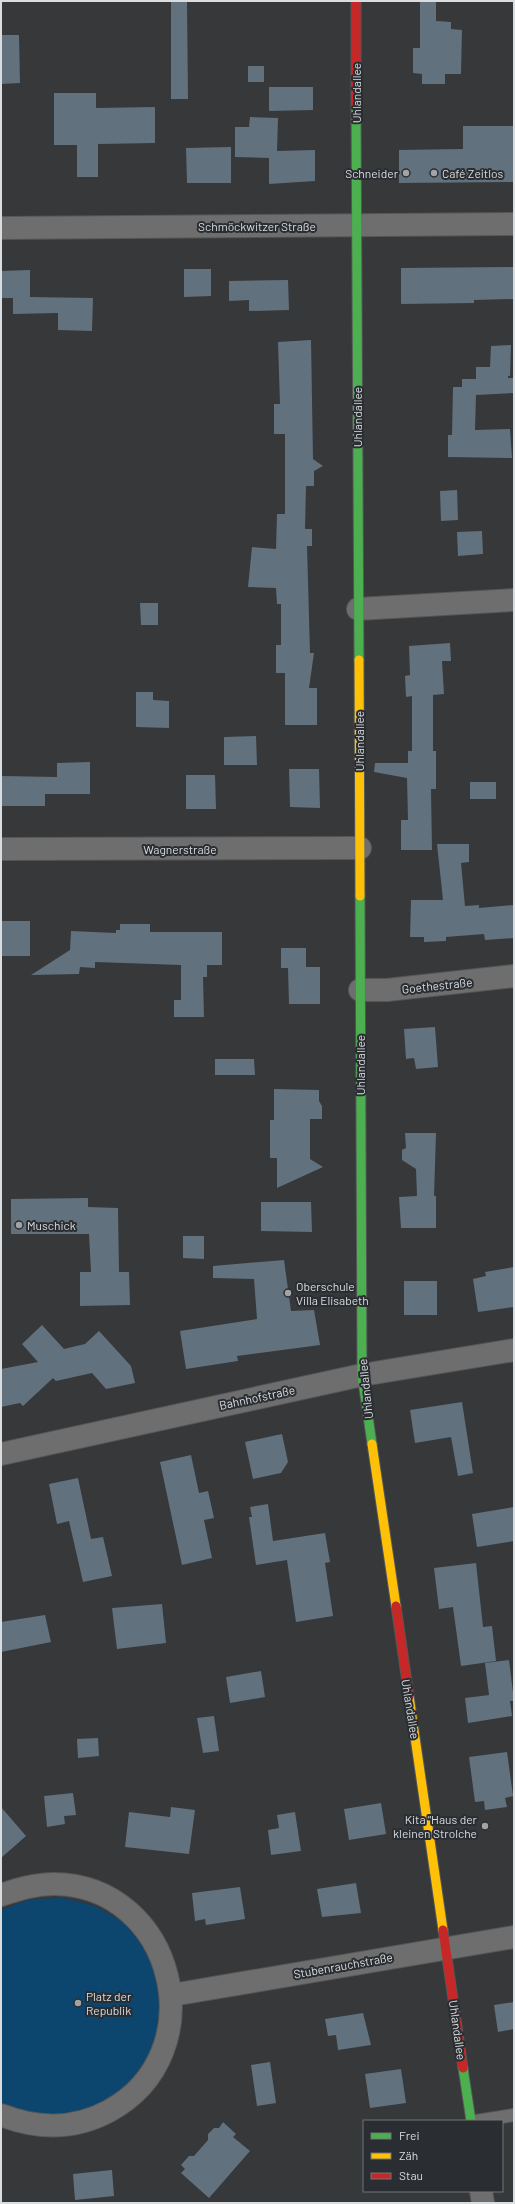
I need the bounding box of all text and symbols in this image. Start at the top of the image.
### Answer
street label: Uhlandallee [349,63,363,123]
place label: Schneider [345,166,399,180]
place label: Café Zeitlos [442,166,504,180]
marker: Schneider [401,168,411,178]
marker: Café Zeitlos [429,168,439,178]
street label: Schmöckwitzer Straße [198,219,316,233]
street label: Uhlandallee [350,387,364,447]
street label: Uhlandallee [352,711,366,771]
street label: Wagnerstraße [143,842,217,856]
street label: Goethestraße [401,974,473,996]
street label: Uhlandallee [353,1035,367,1095]
place label: Muschick [27,1218,76,1232]
marker: Muschick [14,1220,24,1230]
place label: Oberschule Villa Elisabeth [296,1279,369,1307]
marker: Oberschule Villa Elisabeth [283,1288,293,1298]
street label: Uhlandallee [355,1358,375,1420]
street label: Bahnhofstraße [218,1382,296,1412]
street label: Uhlandallee [399,1678,423,1740]
place label: Kita "Haus der kleinen Strolche [393,1812,478,1840]
marker: Kita "Haus der kleinen Strolche [480,1821,490,1831]
street label: Stubenrauchstraße [292,1949,394,1981]
place label: Platz der Republik [86,1989,132,2017]
marker: Platz der Republik [73,1998,83,2008]
street label: Uhlandallee [447,1999,469,2061]
legend [363,2120,503,2192]
text: Frei [399,2128,419,2142]
text: Zäh [399,2148,418,2162]
text: Stau [399,2168,423,2182]

